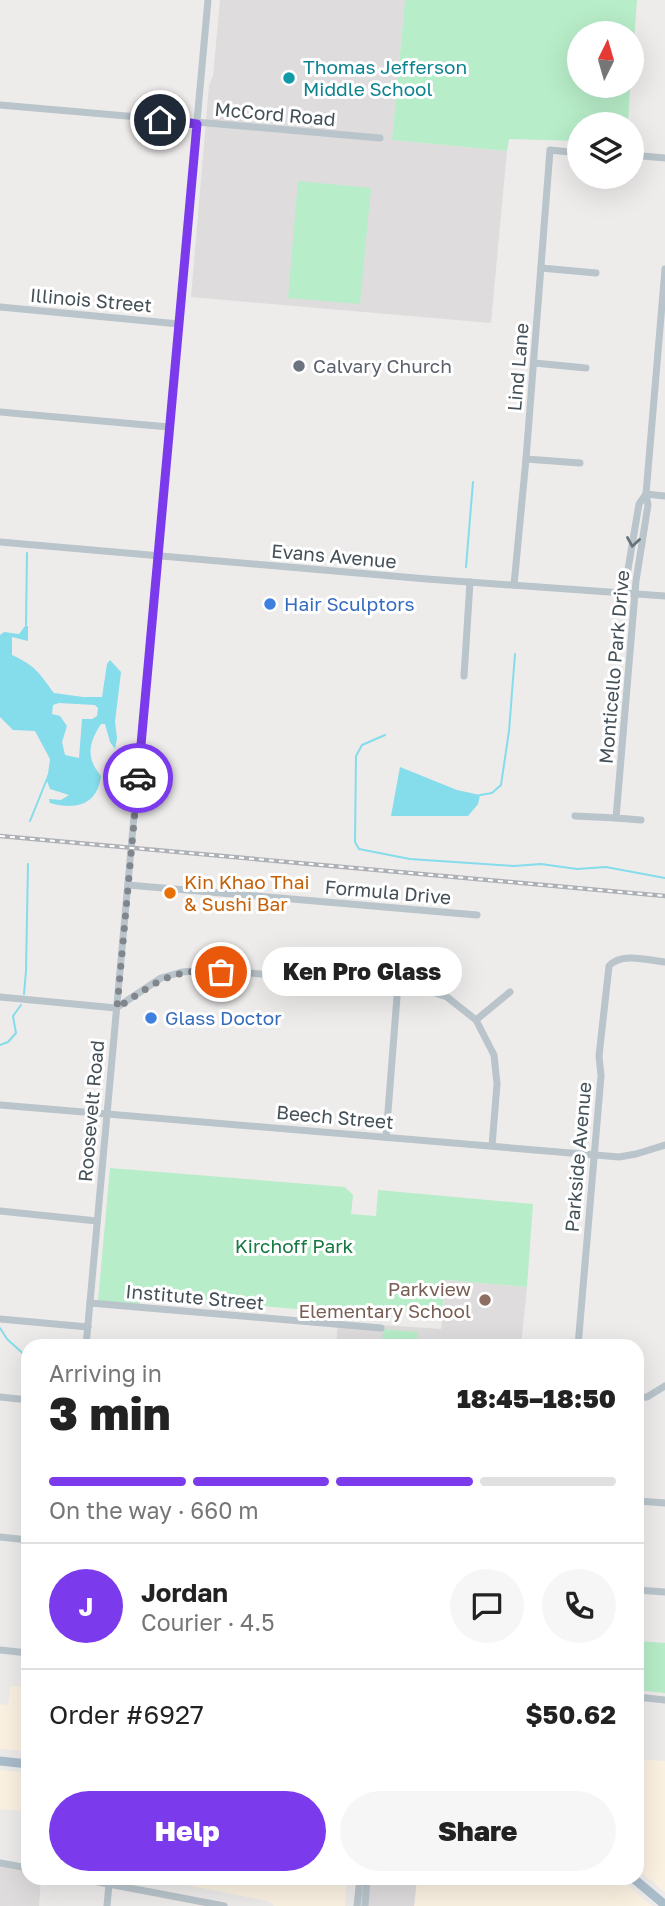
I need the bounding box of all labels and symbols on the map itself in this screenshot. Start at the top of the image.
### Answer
north arrow [567,21,644,98]
place label: Thomas Jefferson Middle School [303,55,467,100]
marker: Thomas Jefferson Middle School [281,70,297,86]
pin [130,90,190,150]
street label: McCord Road [214,97,336,130]
street label: Illinois Street [29,283,153,316]
street label: Lind Lane [502,322,533,412]
place label: Calvary Church [313,354,452,377]
marker: Calvary Church [291,358,307,374]
one-way arrow [626,537,641,548]
street label: Evans Avenue [270,539,398,572]
street label: Monticello Park Drive [594,569,633,765]
place label: Hair Sculptors [284,592,415,615]
marker: Hair Sculptors [262,596,278,612]
courier [103,743,173,813]
place label: Kin Khao Thai & Sushi Bar [184,870,310,915]
street label: Formula Drive [324,875,452,908]
marker: Kin Khao Thai & Sushi Bar [162,885,178,901]
pin [191,942,251,1002]
callout: Ken Pro Glass [263,948,462,996]
place label: Glass Doctor [165,1006,282,1029]
marker: Glass Doctor [143,1010,159,1026]
street label: Roosevelt Road [73,1039,108,1183]
street label: Parkside Avenue [559,1081,596,1233]
street label: Beech Street [275,1100,395,1133]
park label: Kirchoff Park [235,1234,354,1257]
place label: Parkview Elementary School [298,1277,471,1322]
street label: Institute Street [125,1279,265,1314]
marker: Parkview Elementary School [477,1292,493,1308]

